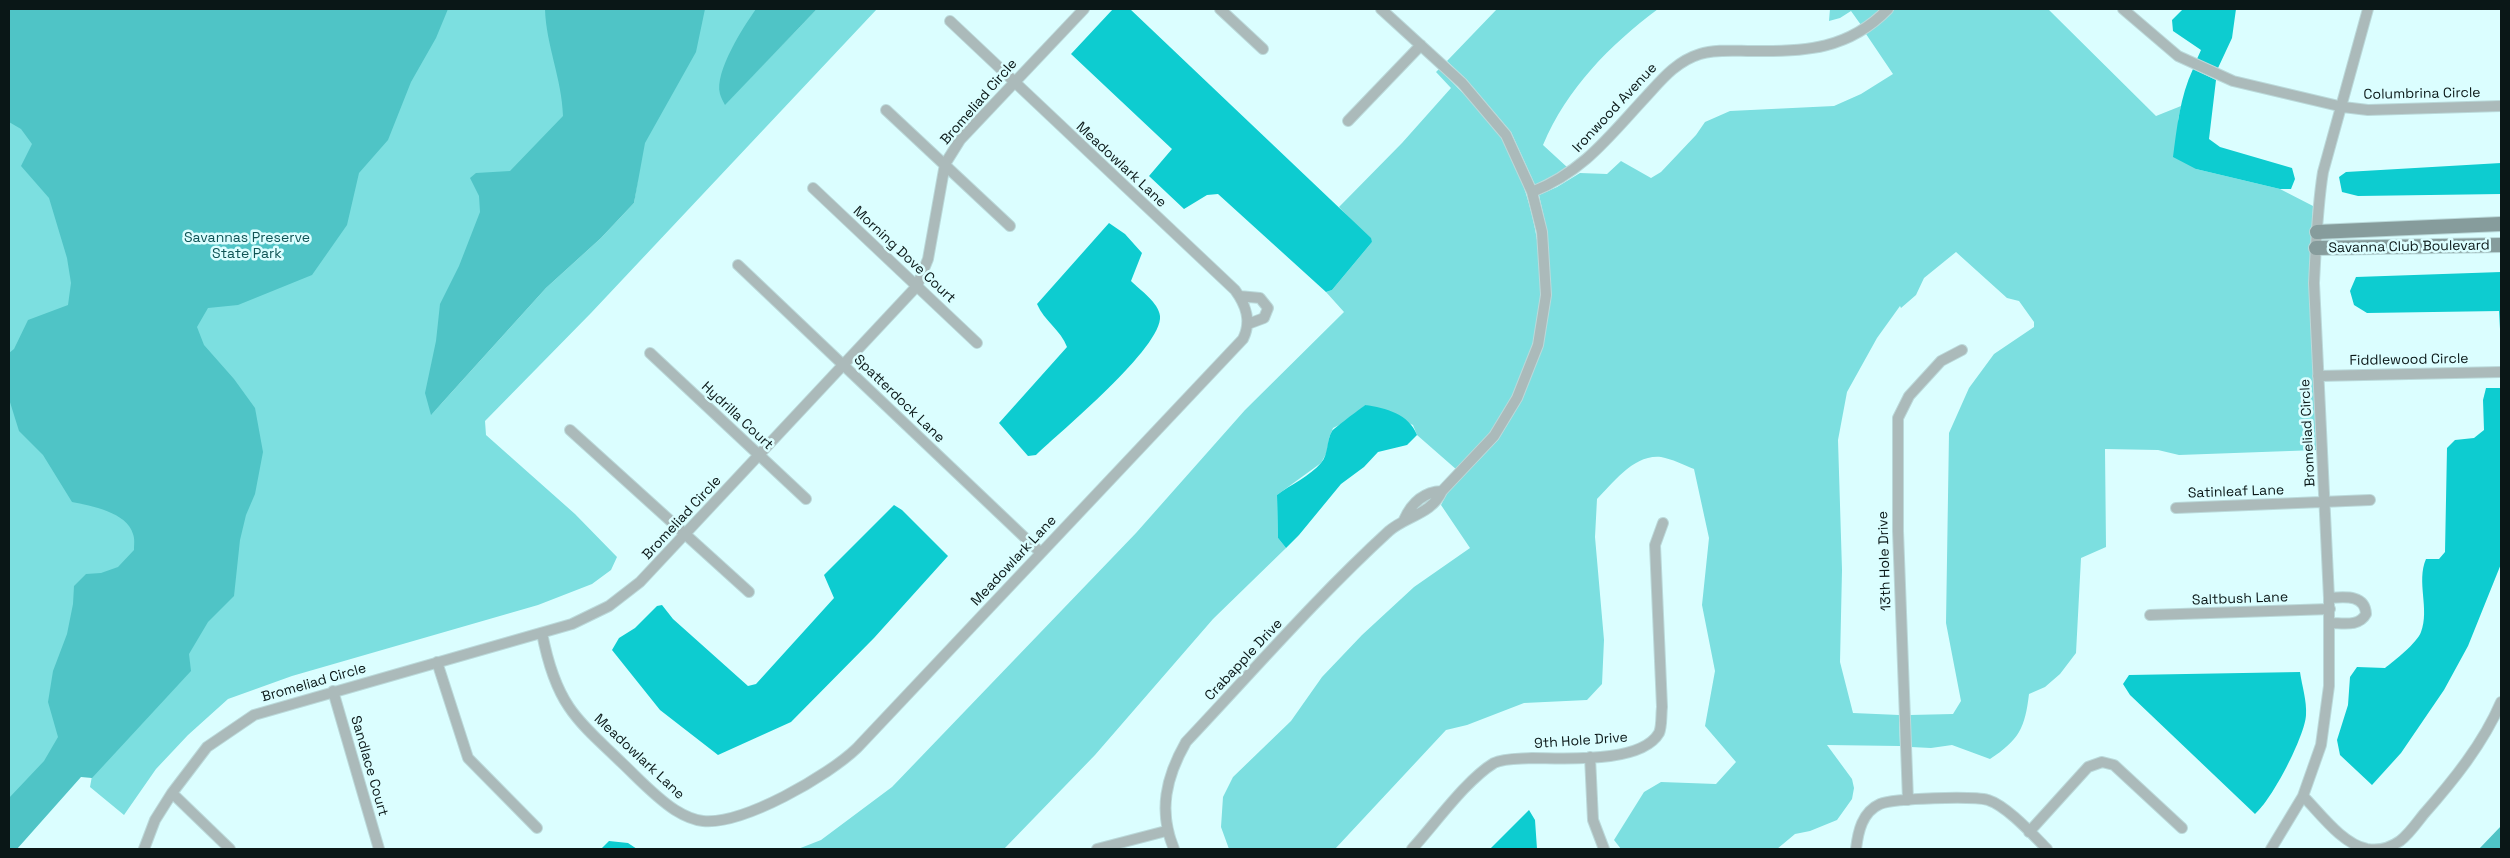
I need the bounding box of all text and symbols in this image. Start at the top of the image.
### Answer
street label: Bromeliad Circle [937,56,1021,148]
street label: Ironwood Avenue [1569,60,1661,156]
street label: Columbrina Circle [2363,85,2481,103]
street label: Meadowlark Lane [1072,119,1170,211]
street label: Morning Dove Court [849,203,959,307]
park label: Savannas Preserve State Park [184,230,310,262]
street label: Savanna Club Boulevard [2328,237,2490,257]
street label: Spatterdock Lane [850,351,948,447]
street label: Fiddlewood Circle [2349,351,2469,369]
street label: Hydrilla Court [698,379,776,453]
street label: Bromeliad Circle [2297,379,2319,487]
street label: Bromeliad Circle [639,473,725,563]
street label: Satinleaf Lane [2188,482,2284,502]
street label: 13th Hole Drive [1875,511,1895,611]
street label: Meadowlark Lane [968,512,1060,610]
street label: Saltbush Lane [2192,589,2288,609]
street label: Crabapple Drive [1202,615,1286,705]
street label: Bromeliad Circle [260,660,368,706]
street label: Meadowlark Lane [590,711,688,803]
street label: Sandlace Court [347,714,391,818]
street label: 9th Hole Drive [1534,729,1628,753]

